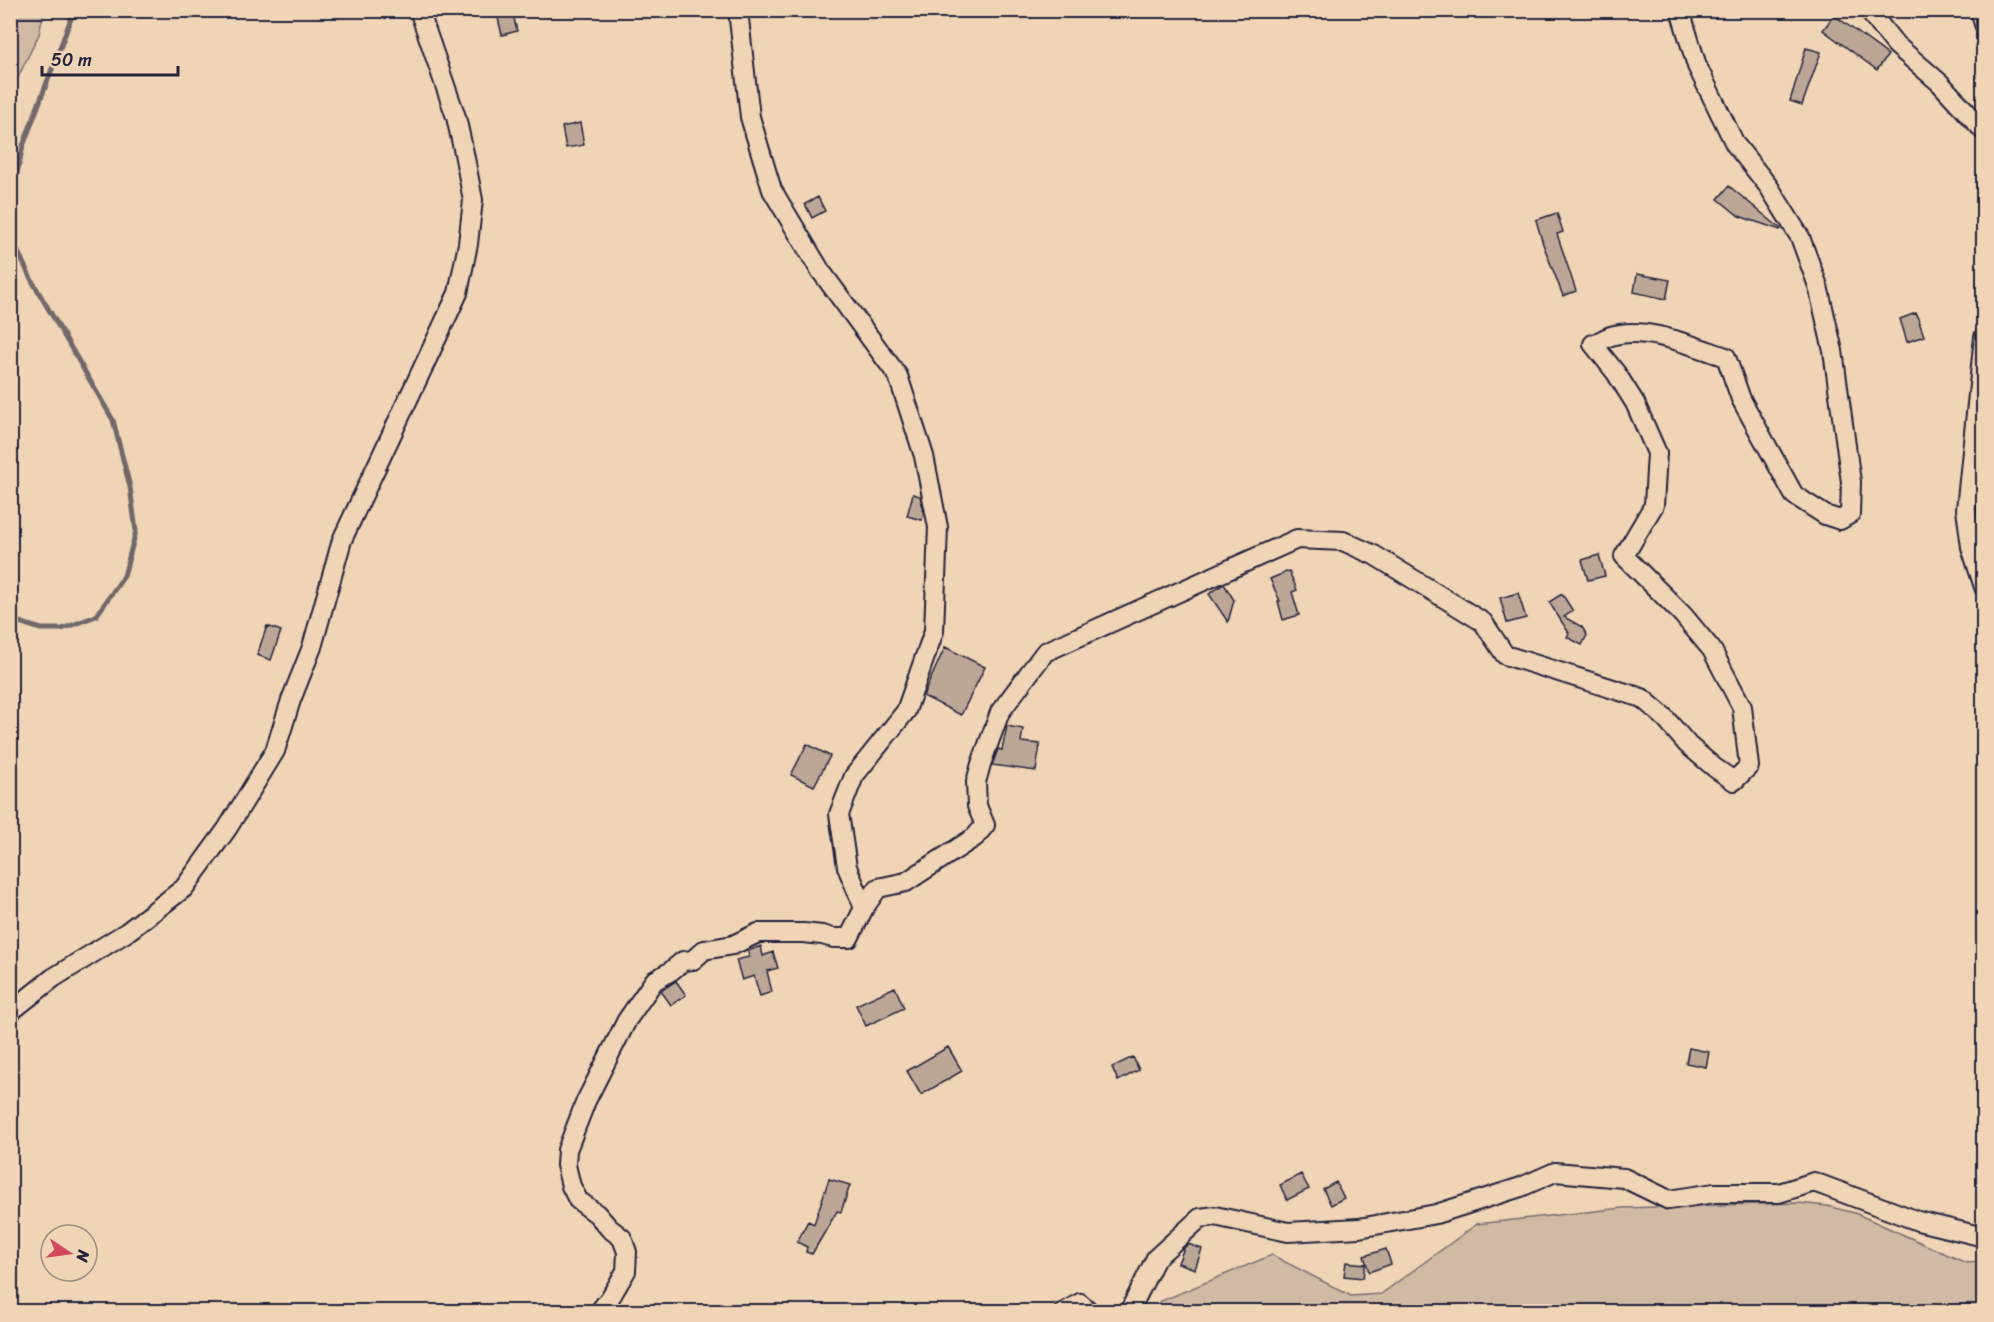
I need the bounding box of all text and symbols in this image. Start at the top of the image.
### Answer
scale bar [42,39,178,77]
text: 50 m [51,44,92,76]
north arrow [39,1223,99,1283]
text: N [68,1247,99,1266]

